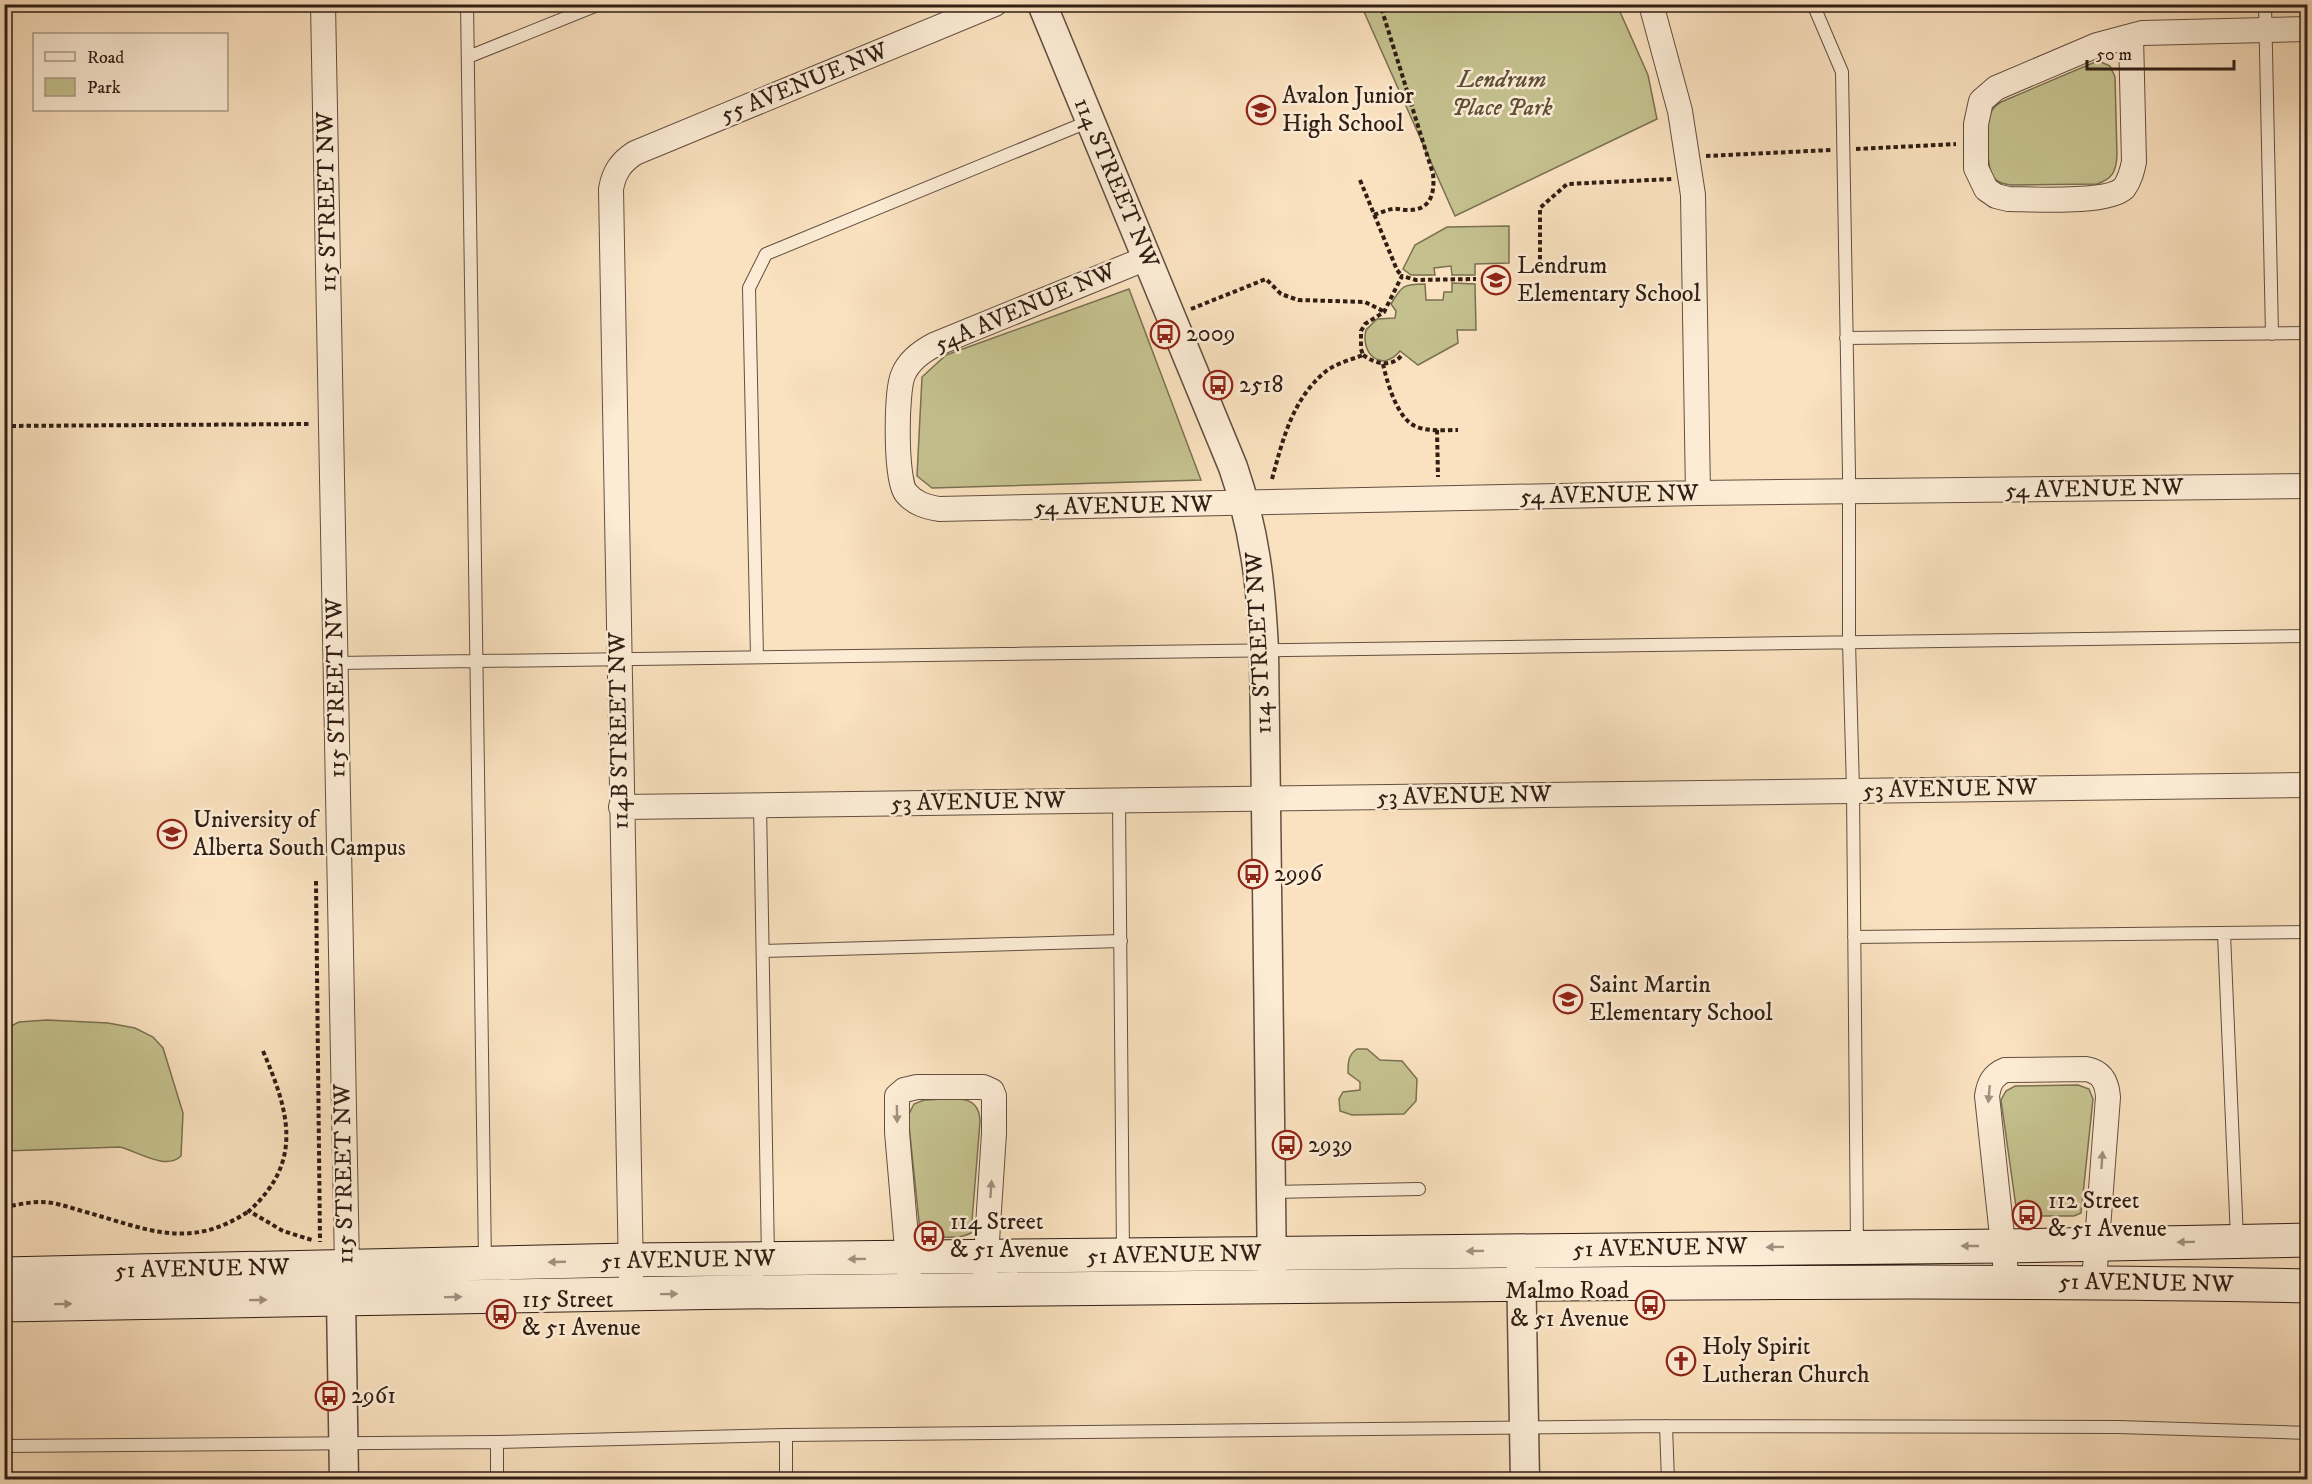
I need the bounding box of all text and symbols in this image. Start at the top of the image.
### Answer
legend [33,33,228,111]
scale bar [2087,33,2234,71]
street label: 55 AVENUE NW [716,35,893,130]
text: 50 m [2096,44,2132,66]
text: Road [87,47,124,69]
park label: Lendrum Place Park [1451,65,1553,123]
text: Park [87,77,121,99]
place label: Avalon Junior High School [1282,81,1414,139]
street label: 114 STREET NW [1067,93,1166,274]
school or university icon: Avalon Junior High School [1245,94,1277,126]
street label: 115 STREET NW [310,111,344,292]
place label: Lendrum Elementary School [1517,251,1701,309]
street label: 54A AVENUE NW [930,256,1121,360]
school or university icon: Lendrum Elementary School [1480,264,1512,296]
bus stop icon: 2009 [1149,318,1181,350]
place label: 2009 [1186,319,1236,349]
bus stop icon: 2518 [1202,369,1234,401]
place label: 2518 [1239,370,1283,400]
street label: 54 AVENUE NW [2005,472,2185,506]
street label: 54 AVENUE NW [1520,478,1700,512]
street label: 54 AVENUE NW [1034,489,1214,523]
street label: 114 STREET NW [1239,550,1279,735]
street label: 115 STREET NW [319,597,353,778]
street label: 114B STREET NW [602,631,636,830]
street label: 53 AVENUE NW [1862,772,2039,806]
street label: 53 AVENUE NW [1376,779,1553,813]
street label: 53 AVENUE NW [890,785,1067,819]
place label: University of Alberta South Campus [193,805,406,863]
school or university icon: University of Alberta South Campus [156,818,188,850]
bus stop icon: 2996 [1237,858,1269,890]
place label: 2996 [1274,859,1324,889]
place label: Saint Martin Elementary School [1589,970,1773,1028]
school or university icon: Saint Martin Elementary School [1552,983,1584,1015]
street label: 115 STREET NW [327,1083,361,1264]
one-way arrow [1984,1084,1994,1103]
one-way arrow [892,1105,902,1124]
bus stop icon: 2939 [1271,1129,1303,1161]
place label: 2939 [1308,1130,1353,1160]
one-way arrow [2098,1151,2107,1170]
one-way arrow [986,1180,995,1199]
place label: 112 Street & 51 Avenue [2048,1186,2167,1244]
bus stop icon: 112 Street & 51 Avenue [2011,1199,2043,1231]
place label: 114 Street & 51 Avenue [950,1207,1069,1265]
bus stop icon: 114 Street & 51 Avenue [913,1220,945,1252]
street label: 51 AVENUE NW [1572,1231,1749,1265]
one-way arrow [2177,1237,2196,1246]
street label: 51 AVENUE NW [1086,1238,1263,1272]
one-way arrow [1961,1241,1980,1251]
one-way arrow [1766,1242,1785,1252]
street label: 51 AVENUE NW [600,1243,777,1277]
one-way arrow [1466,1246,1485,1256]
street label: 51 AVENUE NW [114,1252,291,1286]
one-way arrow [848,1254,867,1263]
one-way arrow [548,1257,567,1267]
street label: 51 AVENUE NW [2058,1266,2235,1300]
place label: Malmo Road & 51 Avenue [1505,1276,1629,1334]
place label: 115 Street & 51 Avenue [522,1285,641,1343]
bus stop icon: Malmo Road & 51 Avenue [1634,1289,1666,1321]
one-way arrow [659,1290,678,1299]
one-way arrow [443,1292,462,1302]
one-way arrow [248,1295,267,1304]
bus stop icon: 115 Street & 51 Avenue [485,1298,517,1330]
one-way arrow [53,1299,72,1309]
place label: Holy Spirit Lutheran Church [1702,1332,1870,1390]
church icon: Holy Spirit Lutheran Church [1665,1345,1697,1377]
bus stop icon: 2961 [314,1380,346,1412]
place label: 2961 [351,1381,396,1411]

